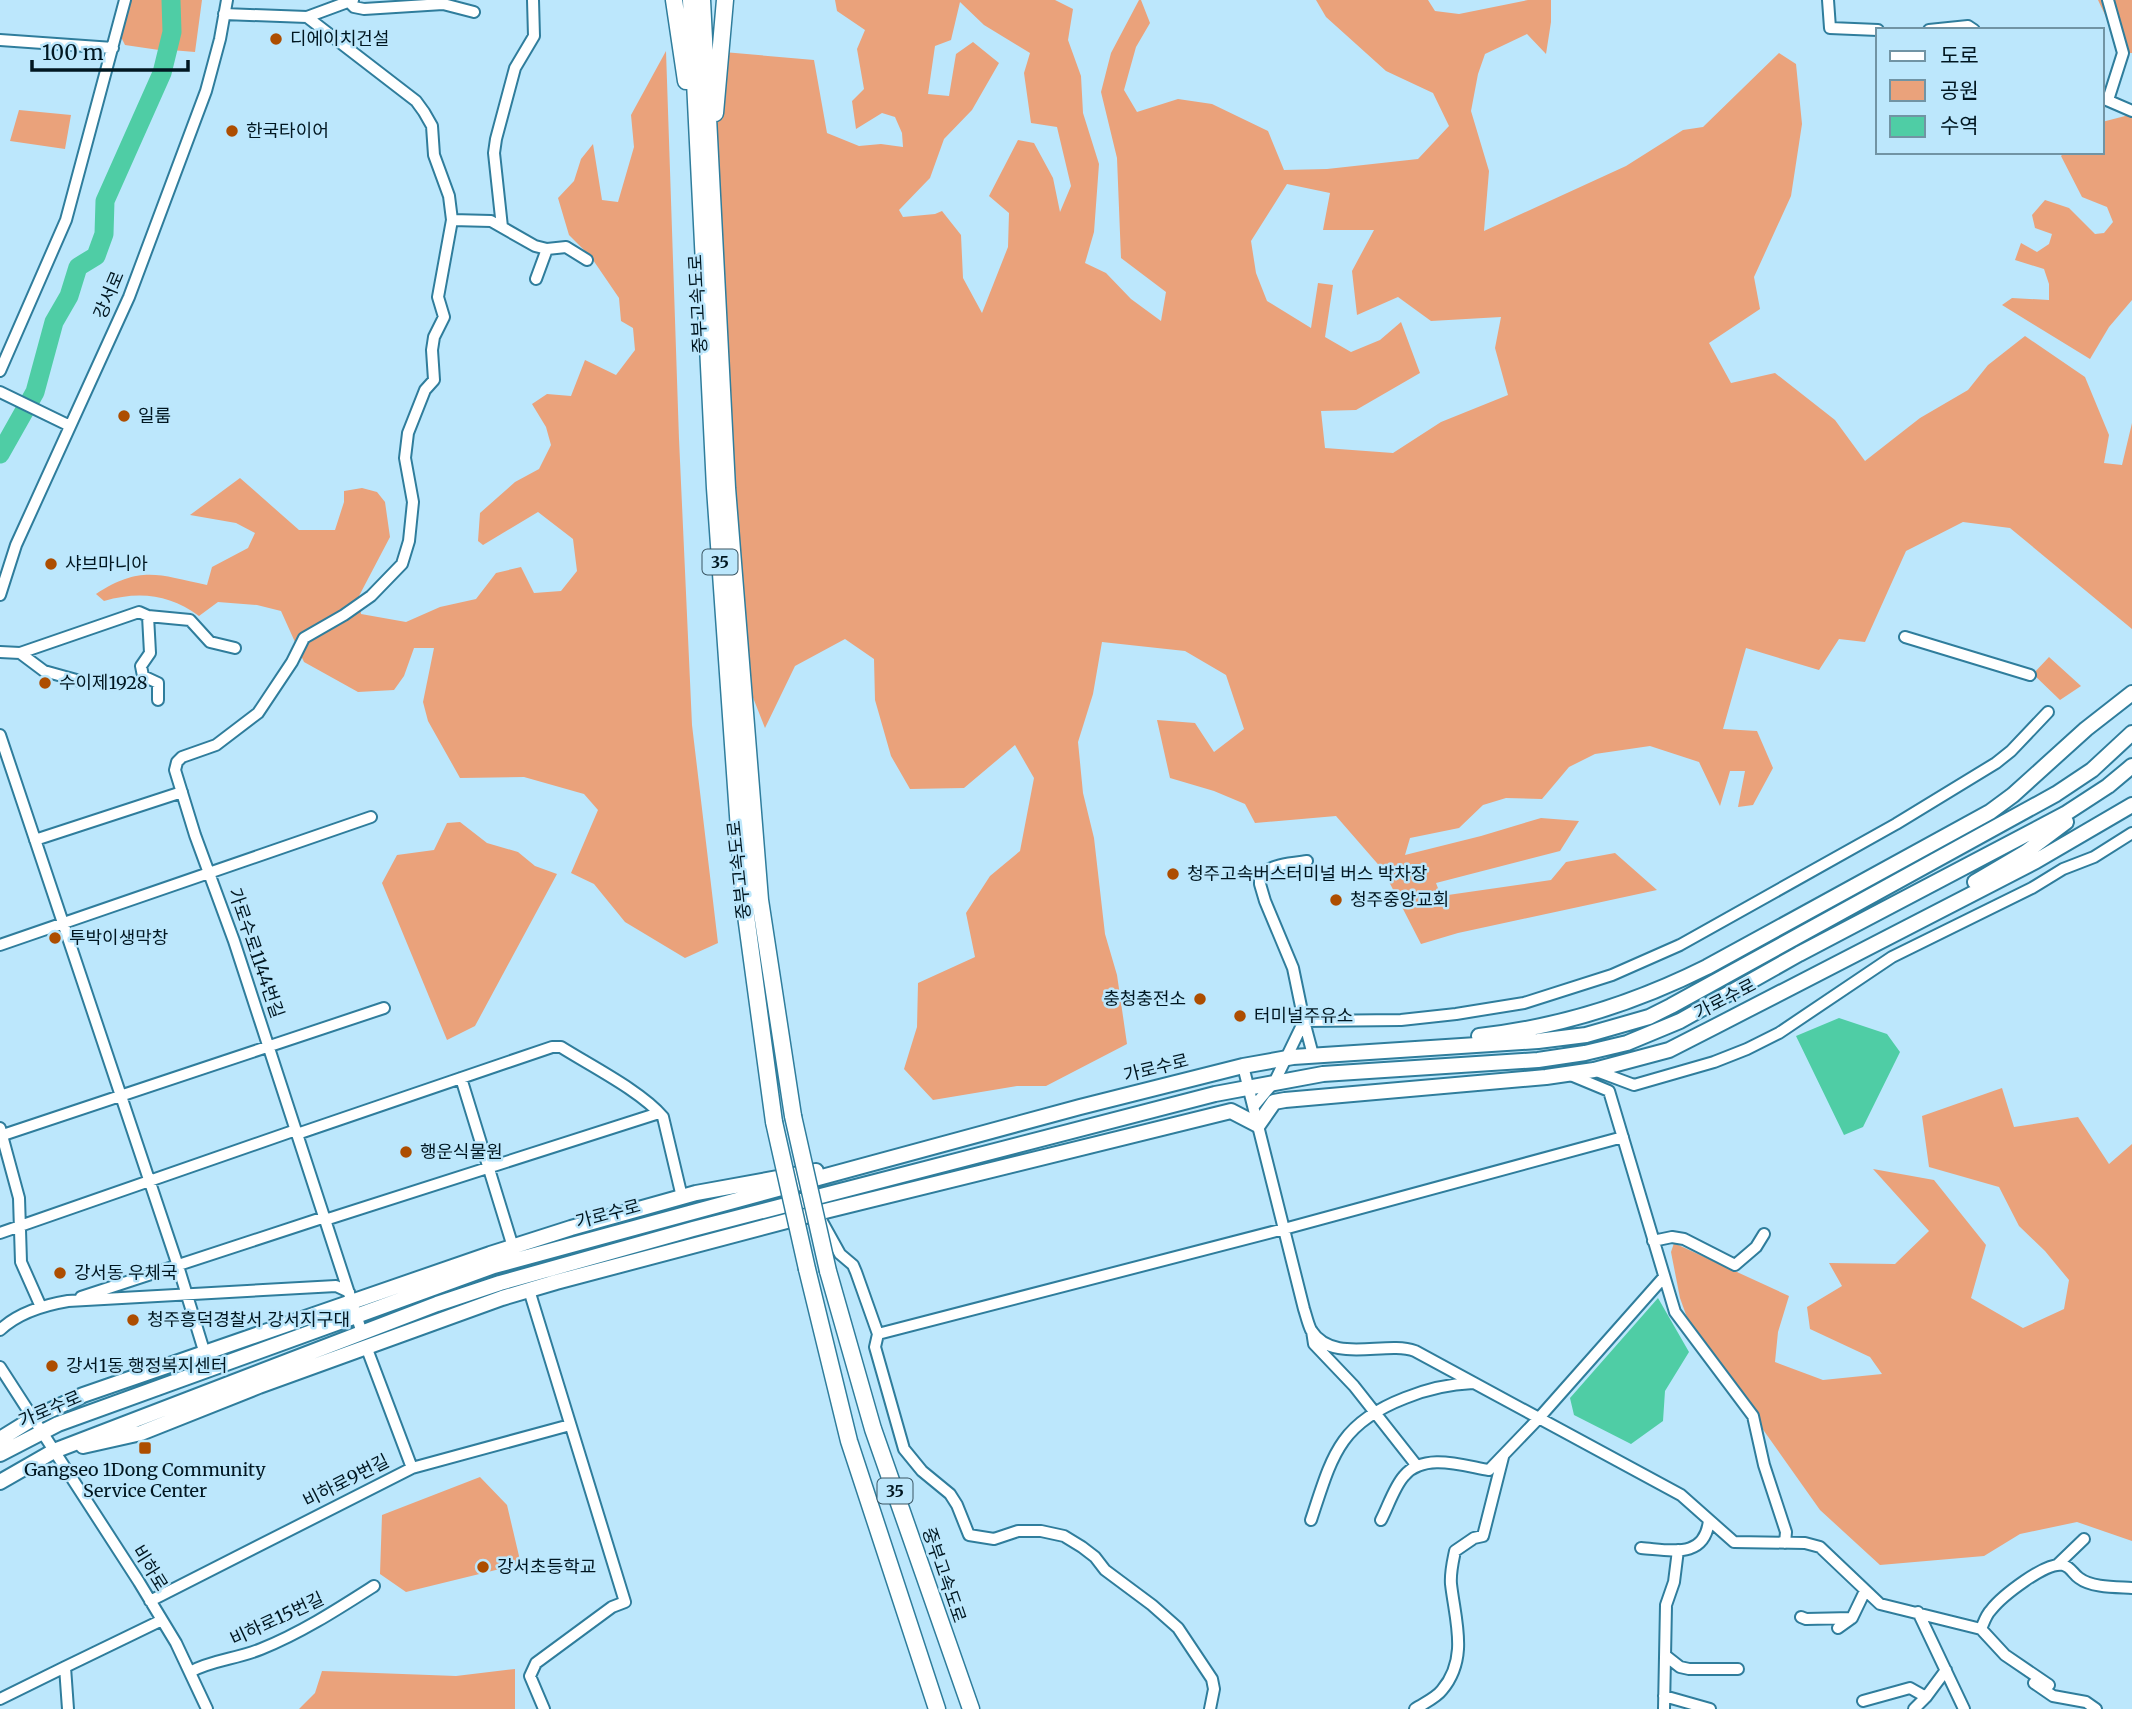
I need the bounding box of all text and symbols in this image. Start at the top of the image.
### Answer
place label: 디에이치건설 [290,27,389,50]
scale bar [32,28,187,72]
legend [1876,28,2104,154]
marker: 디에이치건설 [268,31,284,47]
text: 100 m [42,39,104,66]
text: 도로 [1940,42,1979,69]
text: 공원 [1940,77,1979,104]
text: 수역 [1940,112,1979,139]
place label: 한국타이어 [246,119,329,142]
marker: 한국타이어 [224,123,240,139]
street label: 중부고속도로 [683,254,712,354]
street label: 강서로 [88,267,129,322]
place label: 일룸 [138,404,171,427]
marker: 일룸 [116,408,132,424]
road number: 35 [702,550,738,575]
place label: 샤브마니아 [65,552,148,575]
marker: 샤브마니아 [43,556,59,572]
place label: 수이제1928 [59,671,147,694]
marker: 수이제1928 [37,675,53,691]
street label: 중부고속도로 [722,819,755,921]
place label: 청주고속버스터미널 버스 박차장 [1187,862,1427,885]
marker: 청주고속버스터미널 버스 박차장 [1165,866,1181,882]
street label: 가로수로1144번길 [223,885,290,1021]
place label: 청주중앙교회 [1350,888,1449,911]
marker: 청주중앙교회 [1328,892,1344,908]
place label: 투박이생막창 [69,926,168,949]
marker: 투박이생막창 [47,930,63,946]
street label: 가로수로 [1690,973,1760,1024]
place label: 충청충전소 [1103,987,1186,1010]
marker: 충청충전소 [1192,991,1208,1007]
place label: 터미널주유소 [1254,1004,1353,1027]
marker: 터미널주유소 [1232,1008,1248,1024]
street label: 가로수로 [1121,1048,1191,1087]
place label: 행운식물원 [420,1140,503,1163]
marker: 행운식물원 [398,1144,414,1160]
street label: 가로수로 [573,1194,643,1233]
place label: 강서동 우체국 [74,1261,178,1284]
marker: 강서동 우체국 [52,1265,68,1281]
place label: 청주흥덕경찰서 강서지구대 [147,1308,350,1331]
marker: 청주흥덕경찰서 강서지구대 [125,1312,141,1328]
place label: 강서1동 행정복지센터 [66,1354,227,1377]
marker: 강서1동 행정복지센터 [44,1358,60,1374]
street label: 가로수로 [15,1385,85,1432]
marker: Gangseo 1Dong Community Service Center [137,1440,153,1456]
street label: 비하로9번길 [299,1449,393,1512]
place label: Gangseo 1Dong Community Service Center [24,1458,266,1502]
road number: 35 [878,1478,912,1504]
street label: 중부고속도로 [917,1524,972,1626]
street label: 비하로 [128,1541,173,1595]
place label: 강서초등학교 [497,1555,596,1578]
marker: 강서초등학교 [475,1559,491,1575]
street label: 비하로15번길 [226,1587,327,1650]

